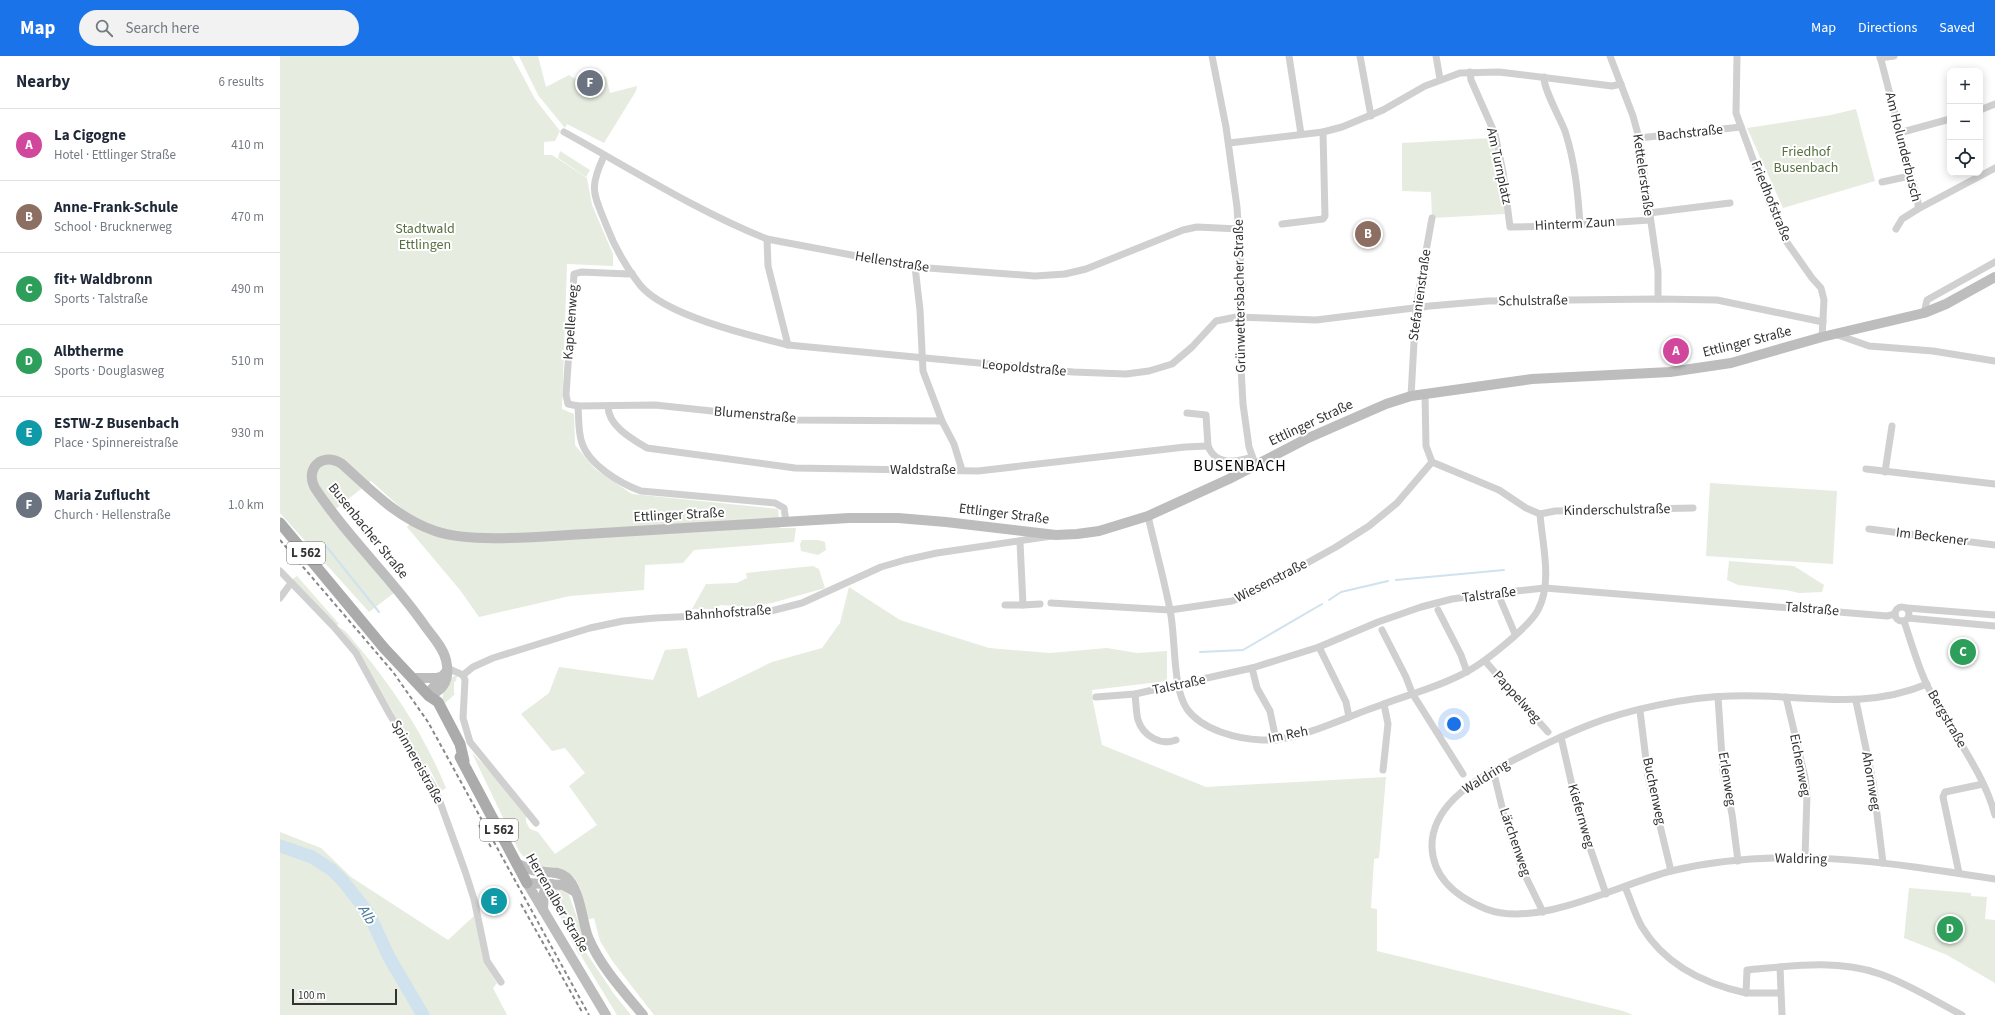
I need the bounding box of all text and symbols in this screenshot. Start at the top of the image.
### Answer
search box [79,10,359,46]
text: Map [20,15,55,42]
icon: search [93,17,115,39]
text: Search here [125,18,199,39]
text: Map [1811,18,1836,38]
text: Directions [1858,18,1917,38]
text: Saved [1939,18,1975,38]
pin: F [577,68,603,98]
map controls [1947,68,1983,176]
button: + [1947,68,1983,104]
text: Nearby [16,70,70,94]
text: 6 results [219,73,264,91]
street label: Am Holunderbusch [1880,90,1926,204]
button: − [1947,104,1983,140]
street label: Bachstraße [1656,120,1724,146]
text: La Cigogne [54,125,126,146]
street label: Am Turnplatz [1481,126,1517,206]
street label: Kettelerstraße [1627,133,1659,218]
text: A [25,136,33,154]
text: 410 m [231,136,264,154]
button: locate [1947,140,1983,176]
park label: Friedhof Busenbach [1774,142,1838,178]
text: Hotel · Ettlinger Straße [54,146,176,164]
street label: Friedhofstraße [1746,157,1796,245]
text: Anne-Frank-Schule [54,197,178,218]
text: B [25,208,33,226]
text: 470 m [231,208,264,226]
street label: Hinterm Zaun [1534,212,1616,236]
text: School · Brucknerweg [54,218,172,236]
park label: Stadtwald Ettlingen [395,219,455,255]
street label: Grünwettersbacher Straße [1229,219,1251,373]
pin: B [1355,219,1381,249]
street label: Hellenstraße [854,246,931,278]
street label: Stefanienstraße [1404,248,1436,342]
text: fit+ Waldbronn [54,269,153,290]
text: C [25,280,33,298]
text: 490 m [231,280,264,298]
street label: Kapellenweg [558,284,584,360]
text: Sports · Talstraße [54,290,148,308]
street label: Schulstraße [1498,290,1568,312]
street label: Ettlinger Straße [1701,321,1794,363]
pin: A [1663,336,1689,366]
text: Albtherme [54,341,124,362]
text: D [25,352,33,370]
text: 510 m [231,352,264,370]
street label: Leopoldstraße [981,354,1067,382]
text: Sports · Douglasweg [54,362,164,380]
street label: Ettlinger Straße [1266,395,1356,451]
street label: Blumenstraße [713,401,797,429]
text: ESTW-Z Busenbach [54,413,179,434]
text: E [25,424,33,442]
text: 930 m [231,424,264,442]
text: Place · Spinnereistraße [54,434,178,452]
district label: BUSENBACH [1193,455,1287,477]
street label: Waldstraße [890,460,956,480]
street label: Busenbacher Straße [323,479,413,583]
text: Maria Zuflucht [54,485,150,506]
text: F [26,496,32,514]
text: 1.0 km [228,496,264,514]
street label: Ettlinger Straße [958,499,1050,529]
street label: Kinderschulstraße [1563,499,1671,521]
street label: Ettlinger Straße [633,503,725,527]
text: Church · Hellenstraße [54,506,171,524]
street label: Im Beckener [1895,523,1969,551]
road number: L 562 [287,542,325,564]
street label: Wiesenstraße [1231,554,1311,608]
street label: Talstraße [1461,582,1517,608]
street label: Talstraße [1784,597,1840,621]
street label: Bahnhofstraße [684,600,772,626]
pin: C [1950,637,1976,667]
street label: Pappelweg [1488,666,1546,728]
street label: Talstraße [1150,670,1208,700]
street label: Bergstraße [1922,686,1972,752]
your location [1444,714,1464,734]
street label: Spinnereistraße [386,716,448,808]
street label: Im Reh [1266,721,1310,749]
street label: Eichenweg [1784,732,1816,798]
street label: Ahornweg [1856,750,1886,812]
street label: Erlenweg [1713,751,1741,807]
street label: Waldring [1459,755,1513,799]
street label: Buchenweg [1637,756,1671,826]
street label: Kiefernweg [1562,782,1600,850]
street label: Lärchenweg [1494,805,1536,879]
road number: L 562 [480,819,518,841]
street label: Waldring [1775,849,1827,869]
street label: Herrenalber Straße [520,850,594,956]
pin: E [481,886,507,916]
water label: Alb [352,900,381,929]
pin: D [1937,914,1963,944]
scale bar [292,987,397,1006]
text: 100 m [298,988,326,1003]

